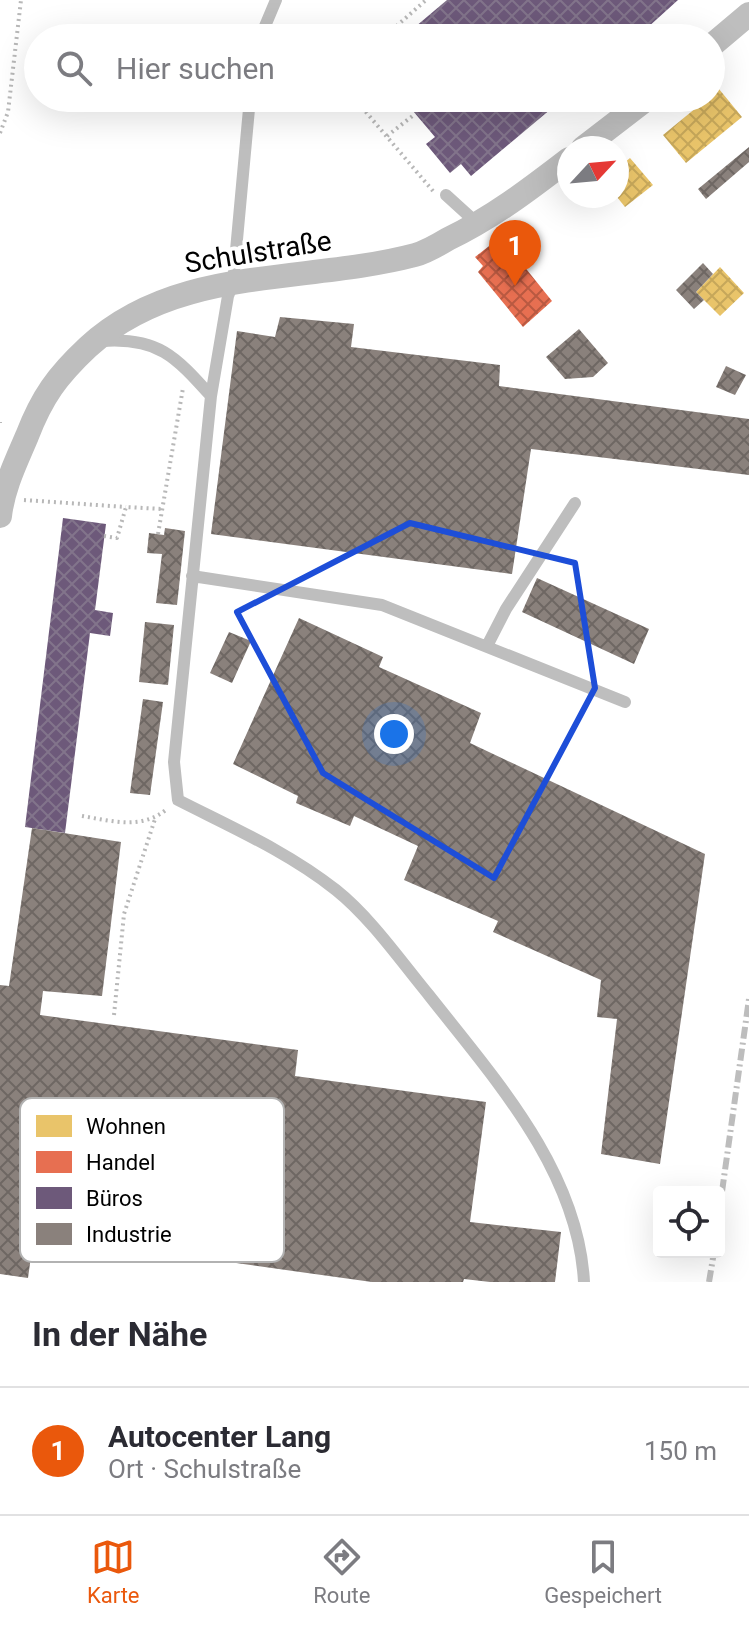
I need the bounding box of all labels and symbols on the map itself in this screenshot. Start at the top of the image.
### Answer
north arrow [557,136,629,208]
pin: 1 [489,220,541,286]
street label: Schulstraße [182,224,334,280]
your location [374,714,414,754]
legend [20,1098,284,1262]
text: Wohnen [86,1114,166,1139]
text: Handel [86,1150,155,1175]
text: Büros [86,1186,143,1211]
text: Industrie [86,1222,172,1247]

